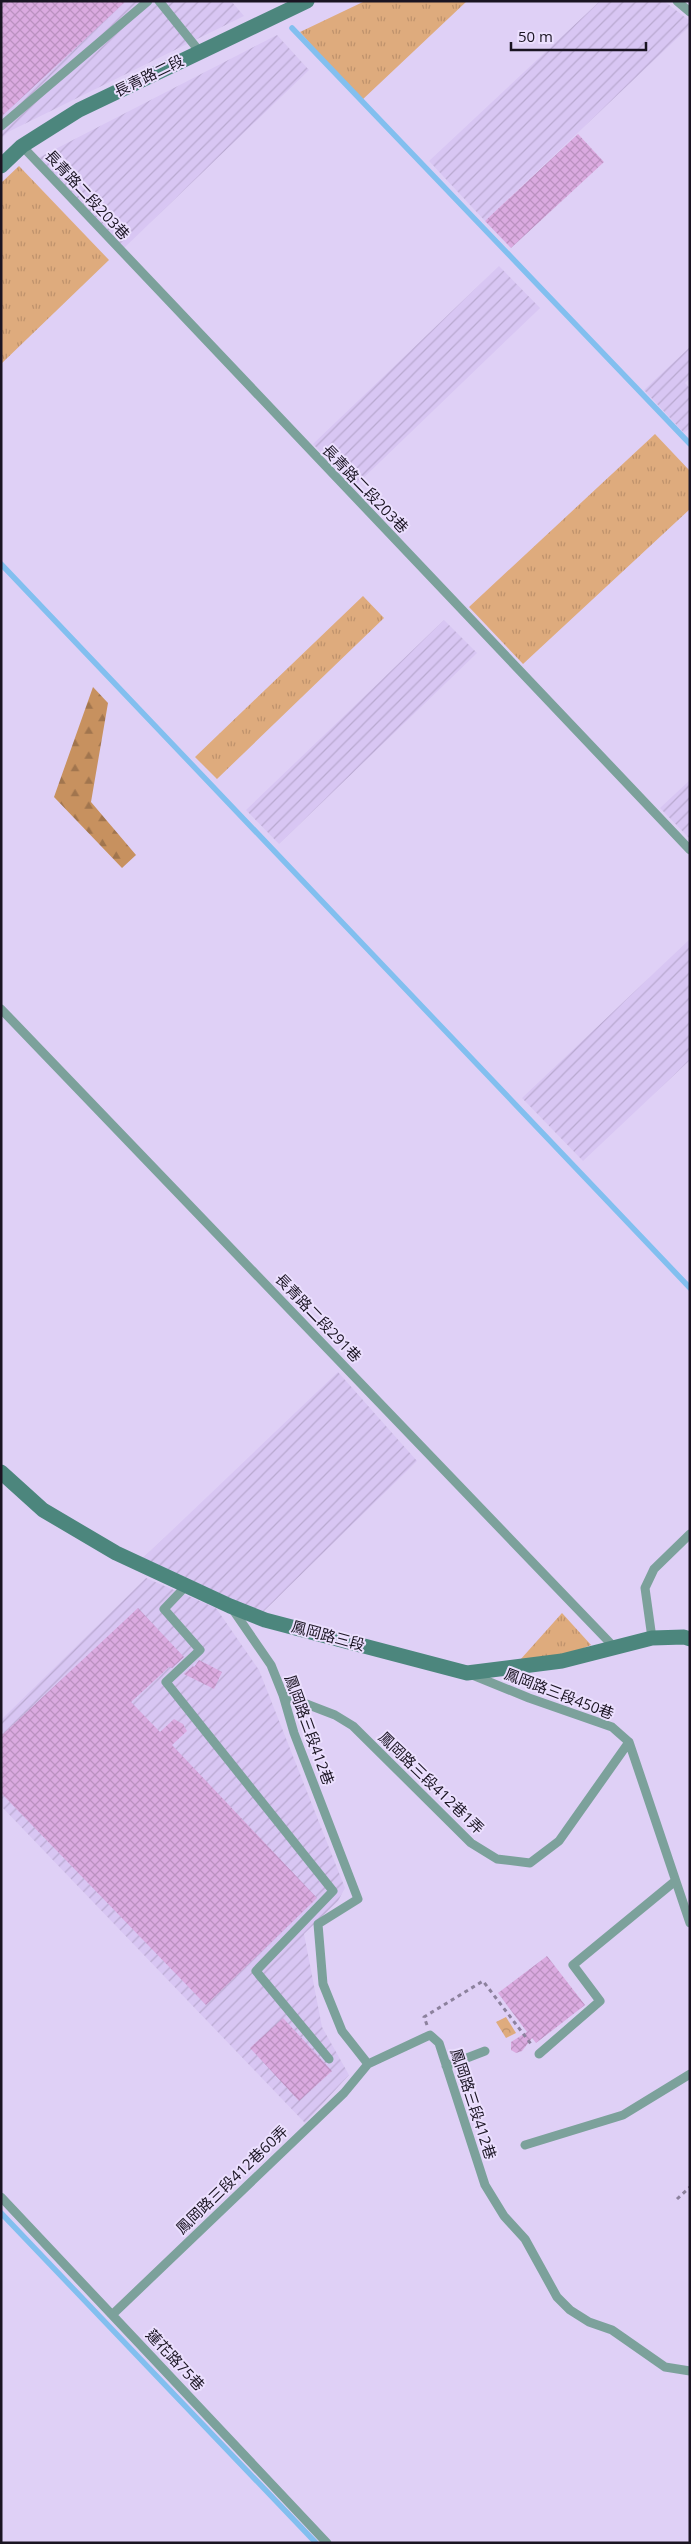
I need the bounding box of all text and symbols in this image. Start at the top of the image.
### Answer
scale bar [511,20,646,52]
text: 50 m [518,26,553,46]
street label: 長青路二段 [110,50,187,101]
street label: 長青路二段203巷 [41,145,135,243]
street label: 長青路二段203巷 [318,440,413,537]
street label: 長青路二段291巷 [271,1269,366,1366]
street label: 鳳岡路三段 [289,1616,367,1654]
street label: 鳳岡路三段450巷 [502,1663,617,1723]
street label: 鳳岡路三段412巷 [281,1672,339,1787]
street label: 鳳岡路三段412巷1弄 [375,1727,489,1838]
street label: 鳳岡路三段412巷 [447,2046,501,2162]
street label: 鳳岡路三段412巷60弄 [171,2121,291,2238]
street label: 蓮花路75巷 [142,2324,209,2394]

